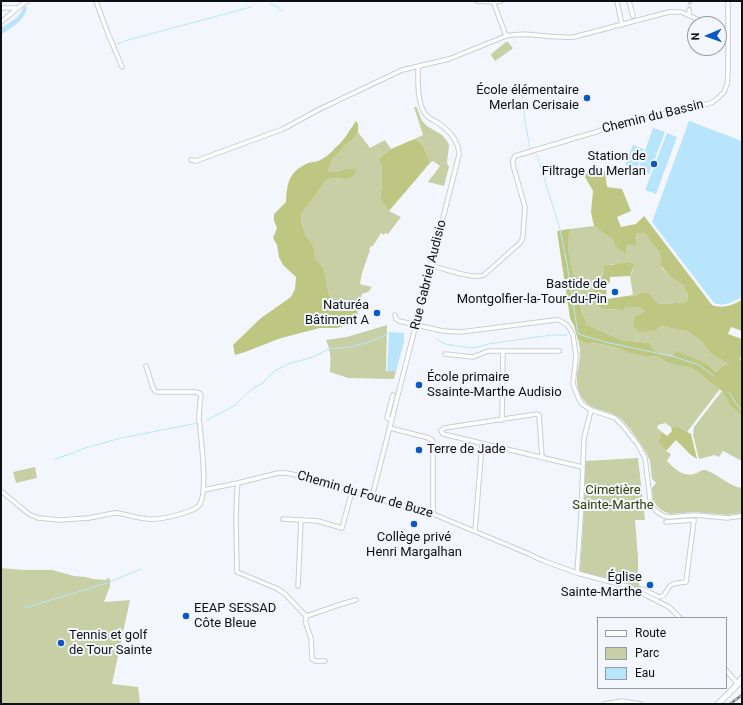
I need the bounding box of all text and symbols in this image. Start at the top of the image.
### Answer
north arrow [687,16,727,56]
text: N [689,32,702,41]
place label: École élémentaire Merlan Cerisaie [476,83,579,114]
marker: École élémentaire Merlan Cerisaie [582,93,592,103]
street label: Chemin du Bassin [601,97,705,137]
place label: Station de Filtrage du Merlan [542,149,646,180]
marker: Station de Filtrage du Merlan [649,159,659,169]
street label: Rue Gabriel Audisio [408,218,450,332]
place label: Bastide de Montgolfier-la-Tour-du-Pin [457,277,607,308]
marker: Bastide de Montgolfier-la-Tour-du-Pin [610,287,620,297]
place label: Naturéa Bâtiment A [305,298,369,329]
marker: Naturéa Bâtiment A [372,308,382,318]
place label: École primaire Ssainte-Marthe Audisio [427,370,562,401]
marker: École primaire Ssainte-Marthe Audisio [414,380,424,390]
place label: Terre de Jade [427,442,506,458]
marker: Terre de Jade [414,445,424,455]
street label: Chemin du Four de Buze [295,468,435,522]
park label: Cimetière Sainte-Marthe [572,483,654,514]
marker: Collège privé Henri Margalhan [409,519,419,529]
place label: Collège privé Henri Margalhan [366,530,462,561]
place label: Église Sainte-Marthe [561,570,642,601]
marker: Église Sainte-Marthe [645,580,655,590]
place label: EEAP SESSAD Côte Bleue [194,601,276,632]
marker: EEAP SESSAD Côte Bleue [181,611,191,621]
legend [597,617,727,689]
text: Route [635,626,666,640]
place label: Tennis et golf de Tour Sainte [69,628,152,659]
marker: Tennis et golf de Tour Sainte [56,638,66,648]
text: Parc [635,646,659,660]
text: Eau [635,666,655,680]

